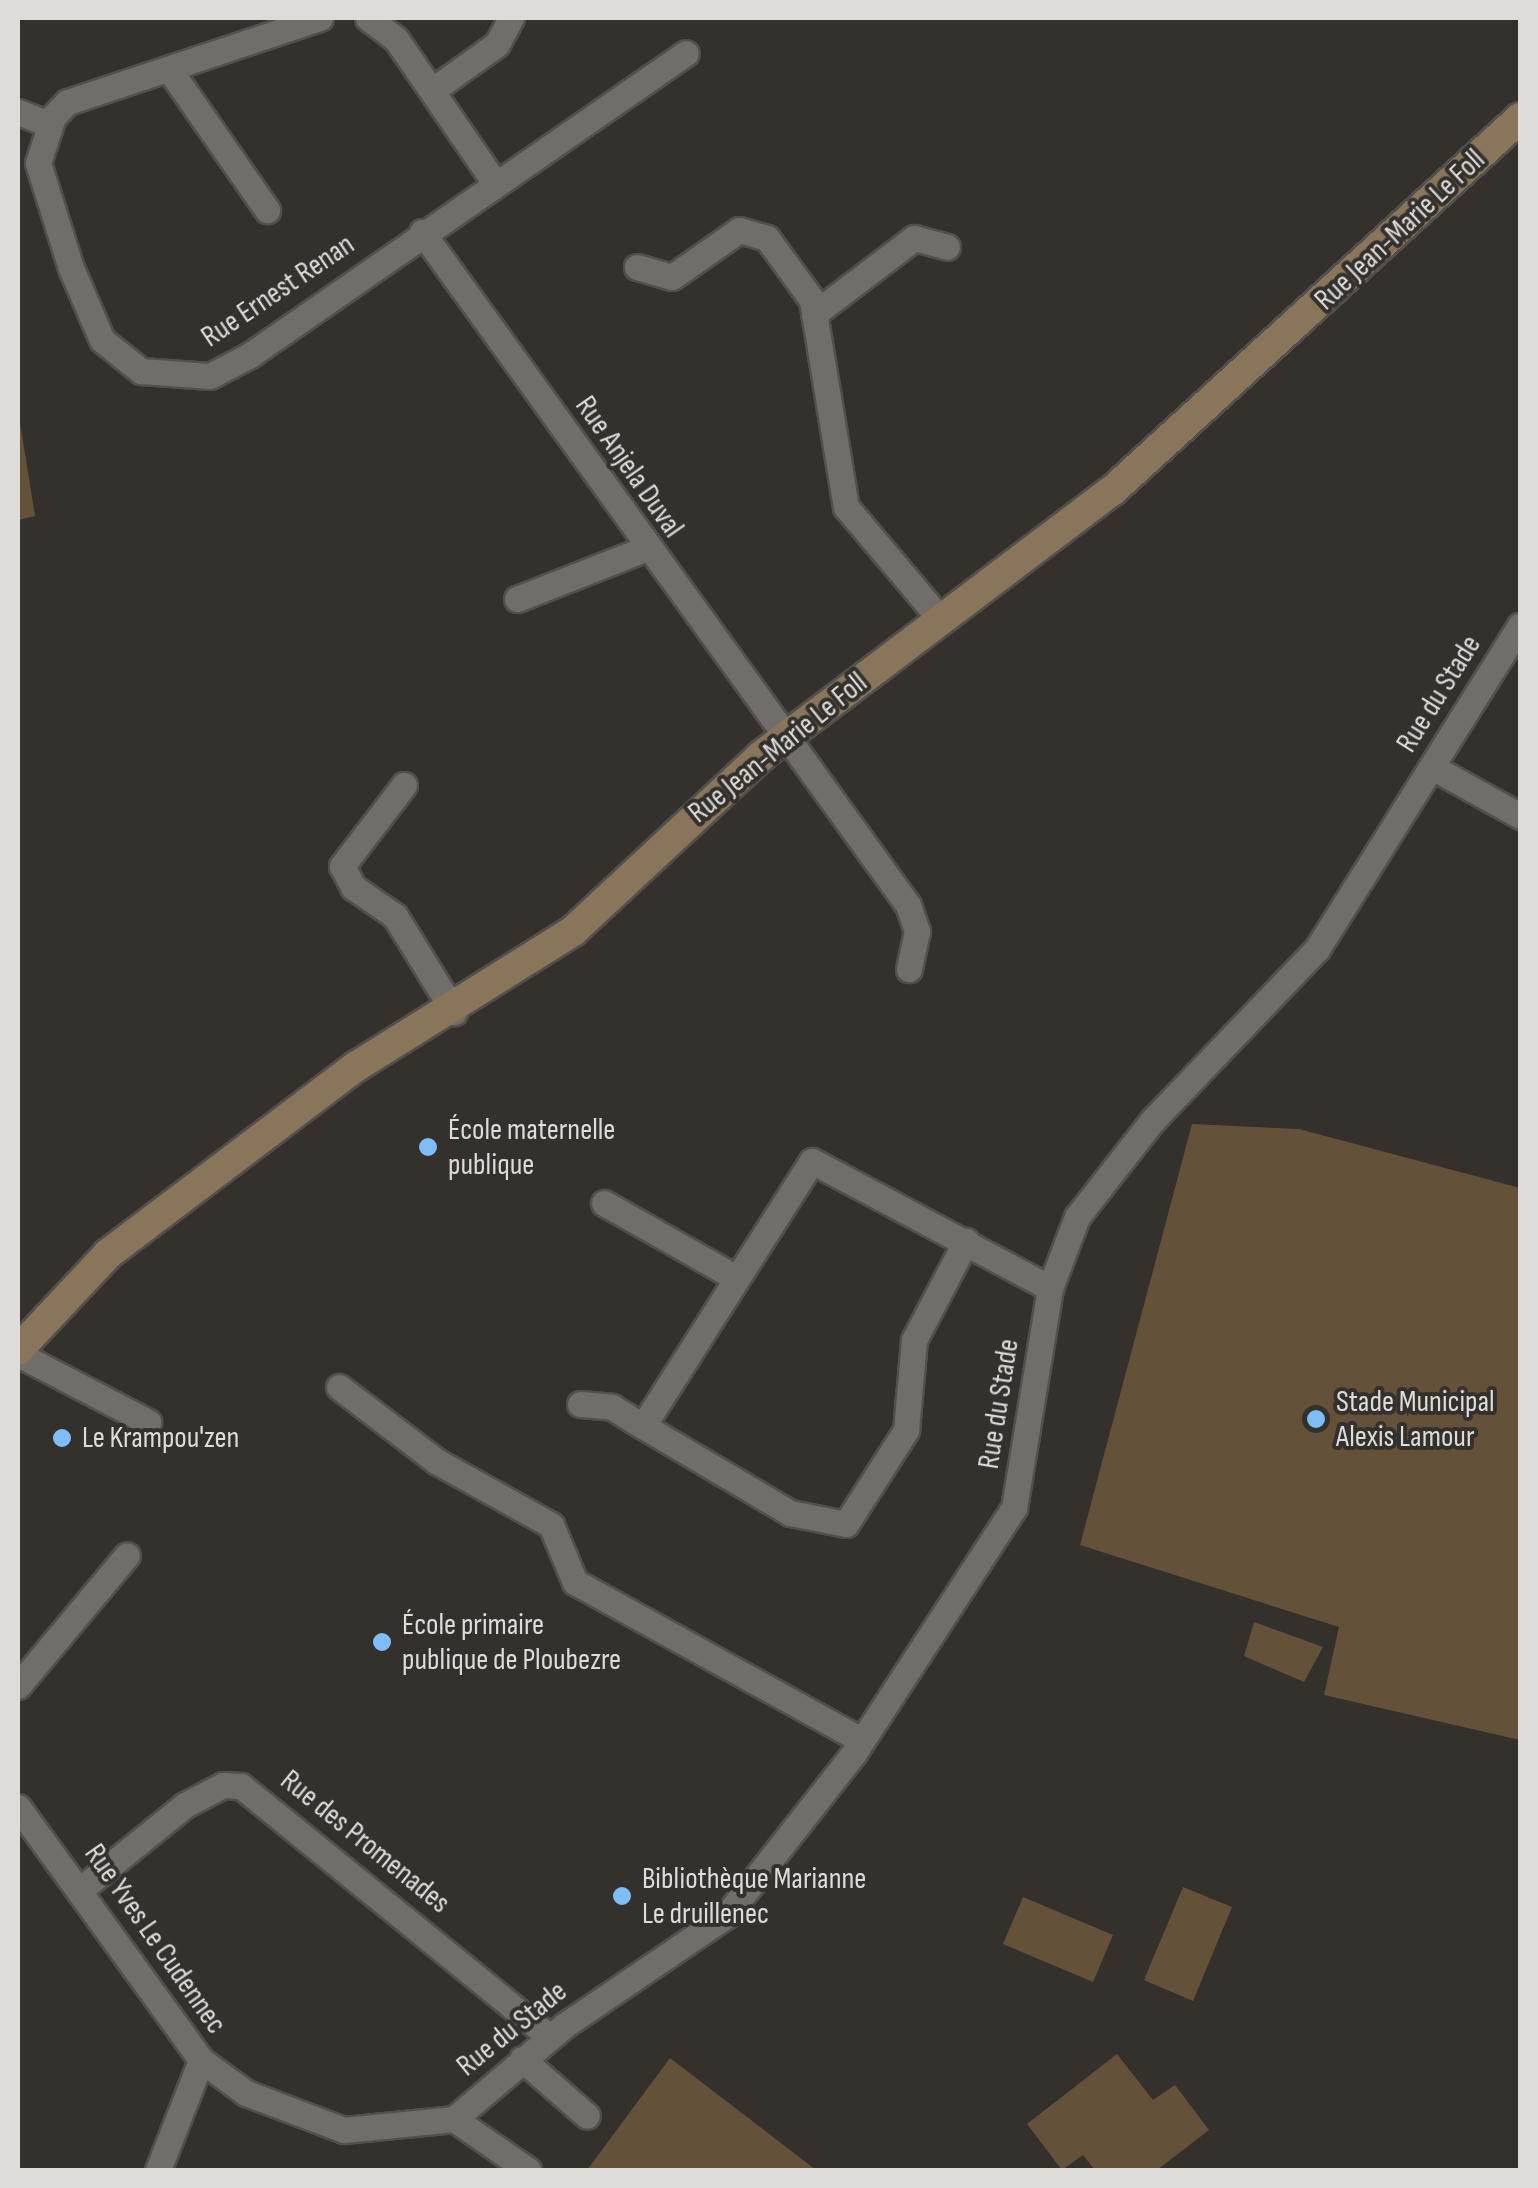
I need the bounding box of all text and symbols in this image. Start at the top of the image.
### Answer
street label: Rue Jean-Marie Le Foll [1307,142,1493,318]
street label: Rue Ernest Renan [195,227,361,355]
street label: Rue Anjela Duval [567,389,691,545]
street label: Rue du Stade [1389,629,1489,759]
street label: Rue Jean-Marie Le Foll [681,665,875,831]
place label: École maternelle publique [448,1112,615,1182]
marker: École maternelle publique [417,1136,439,1158]
street label: Rue du Stade [971,1336,1027,1472]
place label: Stade Municipal Alexis Lamour [1336,1384,1495,1454]
marker: Stade Municipal Alexis Lamour [1305,1408,1327,1430]
place label: Le Krampou'zen [82,1420,239,1456]
marker: Le Krampou'zen [51,1427,73,1449]
place label: École primaire publique de Ploubezre [402,1607,621,1678]
marker: École primaire publique de Ploubezre [371,1631,393,1653]
street label: Rue des Promenades [273,1763,457,1921]
street label: Rue Yves Le Cudennec [76,1837,234,2041]
place label: Bibliothèque Marianne Le druillenec [642,1861,866,1932]
marker: Bibliothèque Marianne Le druillenec [611,1885,633,1907]
street label: Rue du Stade [450,1974,574,2084]

